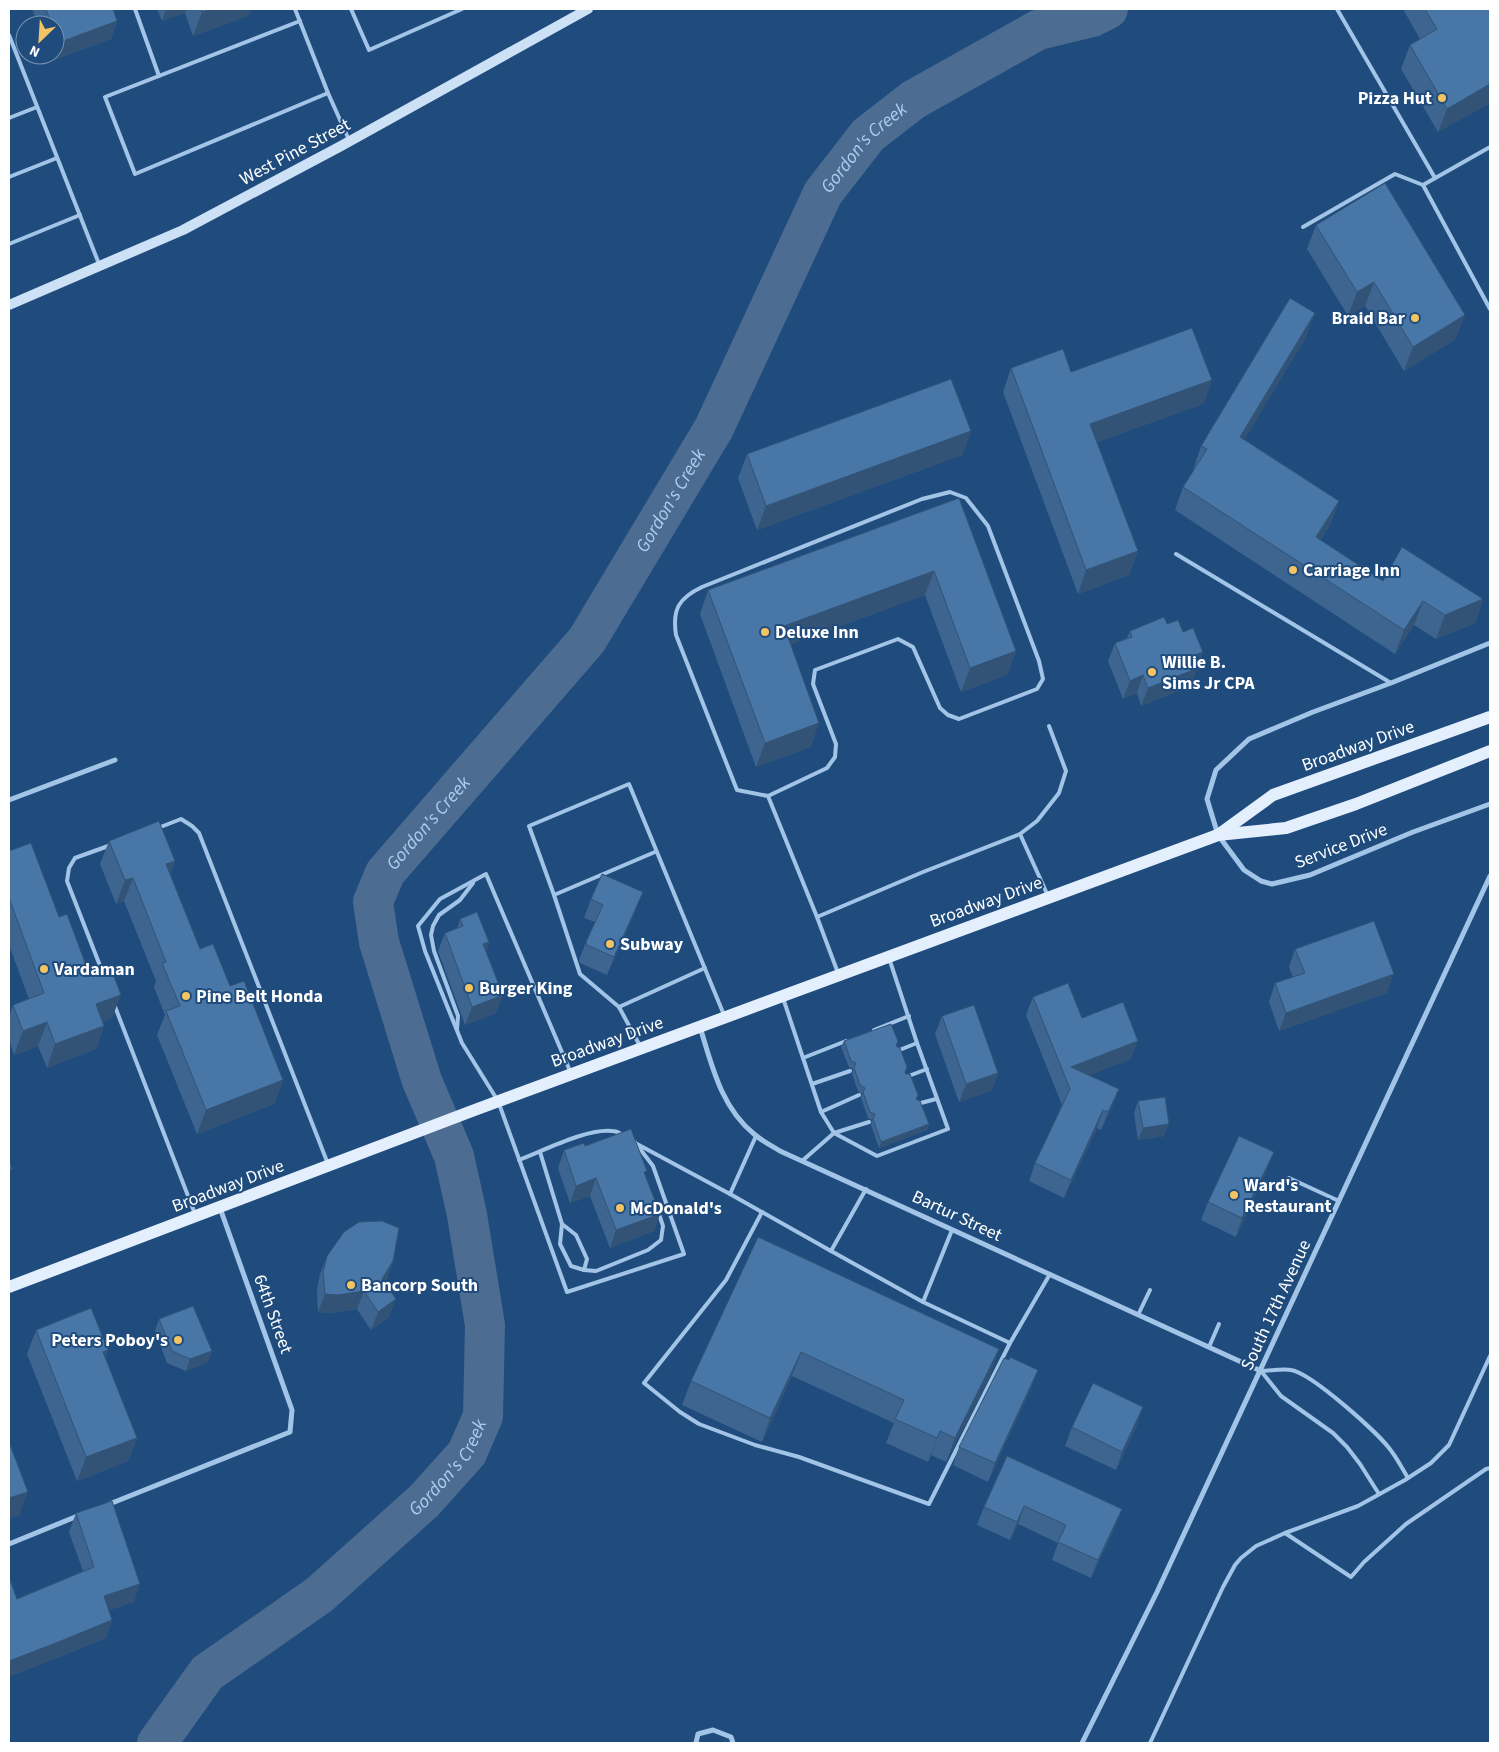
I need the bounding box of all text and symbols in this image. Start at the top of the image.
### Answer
north arrow [15,15,65,65]
text: N [26,40,43,62]
place label: Pizza Hut [1358,86,1432,111]
marker: Pizza Hut [1436,92,1448,104]
water label: Gordon's Creek [814,95,914,199]
street label: West Pine Street [235,112,355,192]
place label: Braid Bar [1332,306,1406,331]
marker: Braid Bar [1409,312,1421,324]
water label: Gordon's Creek [629,443,713,558]
place label: Carriage Inn [1303,558,1400,583]
marker: Carriage Inn [1287,564,1299,576]
place label: Deluxe Inn [775,620,859,645]
marker: Deluxe Inn [759,626,771,638]
place label: Willie B. Sims Jr CPA [1162,650,1255,696]
marker: Willie B. Sims Jr CPA [1146,666,1158,678]
street label: Broadway Drive [1298,714,1418,778]
water label: Gordon's Creek [380,769,477,876]
street label: Service Drive [1291,817,1391,875]
street label: Broadway Drive [926,870,1046,934]
place label: Subway [620,932,684,957]
marker: Subway [604,938,616,950]
place label: Vardaman [53,957,135,982]
marker: Vardaman [38,963,50,975]
place label: Burger King [479,976,573,1001]
marker: Burger King [463,982,475,994]
place label: Pine Belt Honda [196,984,323,1009]
marker: Pine Belt Honda [180,990,192,1002]
street label: Broadway Drive [547,1010,667,1074]
street label: Broadway Drive [168,1153,288,1219]
place label: Ward's Restaurant [1244,1173,1331,1219]
street label: Bartur Street [908,1184,1006,1248]
marker: Ward's Restaurant [1228,1189,1240,1201]
place label: McDonald's [630,1196,722,1221]
marker: McDonald's [614,1202,626,1214]
street label: South 17th Avenue [1235,1236,1317,1374]
street label: 64th Street [247,1271,299,1357]
place label: Bancorp South [361,1273,478,1298]
marker: Bancorp South [345,1279,357,1291]
place label: Peters Poboy's [51,1328,168,1353]
marker: Peters Poboy's [172,1334,184,1346]
water label: Gordon's Creek [402,1414,494,1522]

